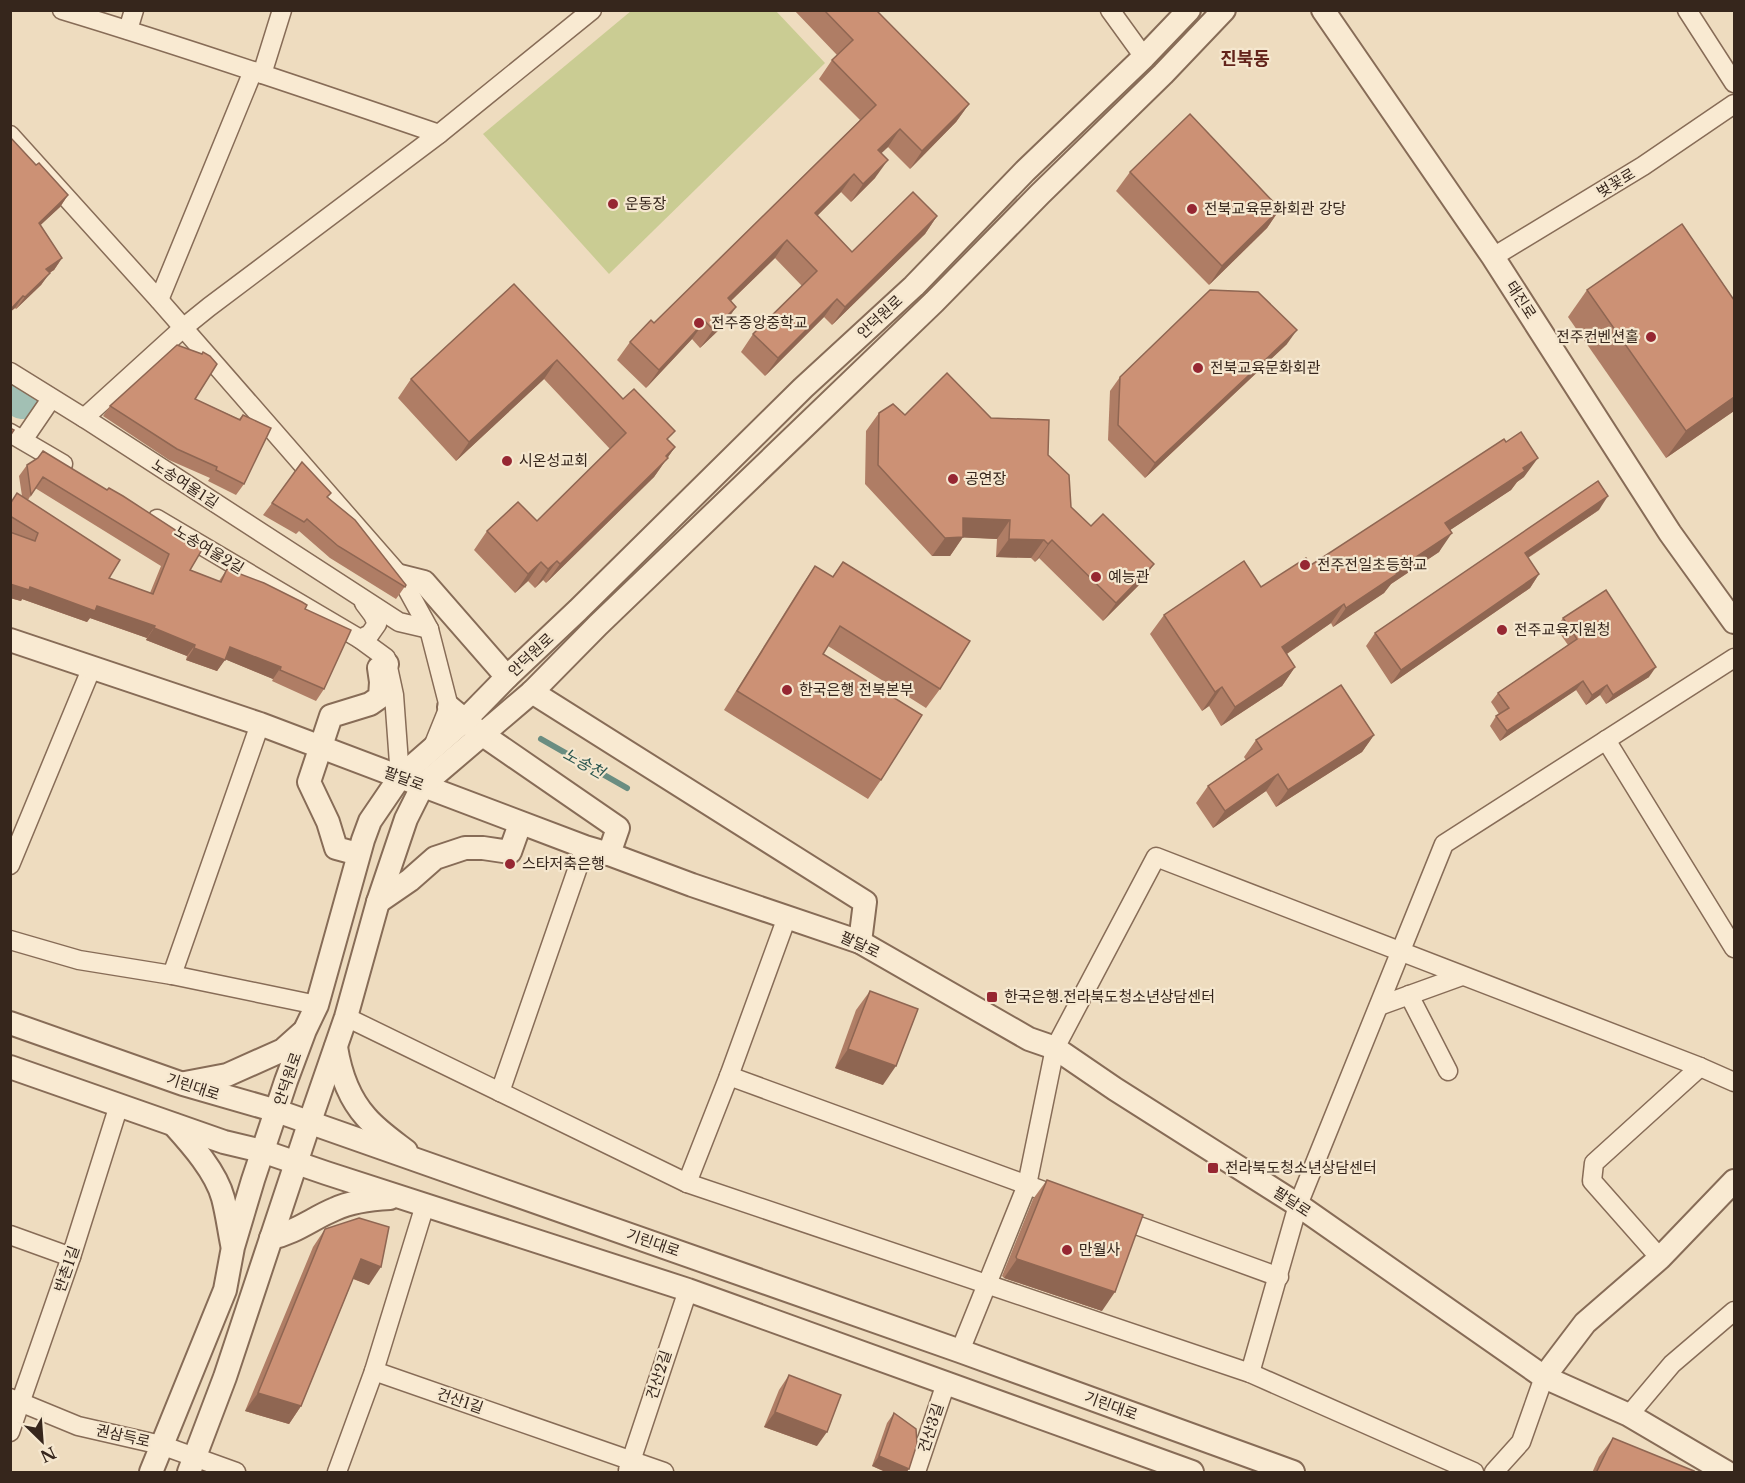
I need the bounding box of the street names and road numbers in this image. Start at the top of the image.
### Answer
street label: 벚꽃로 [1593,164,1638,201]
street label: 태진로 [1502,277,1541,322]
street label: 안덕원로 [853,291,906,342]
street label: 노송여울1길 [148,455,222,512]
street label: 노송여울2길 [171,521,248,578]
street label: 안덕원로 [504,629,557,680]
street label: 팔달로 [381,763,427,795]
street label: 팔달로 [837,927,883,962]
street label: 안덕원로 [270,1050,305,1108]
street label: 기린대로 [164,1069,222,1104]
street label: 팔달로 [1270,1182,1315,1221]
street label: 기린대로 [624,1225,682,1260]
street label: 반촌1길 [50,1243,83,1295]
street label: 건산2길 [642,1348,675,1402]
street label: 건산1길 [434,1384,486,1417]
street label: 기린대로 [1082,1387,1140,1424]
street label: 건산3길 [914,1401,947,1455]
street label: 권삼득로 [94,1420,152,1451]

